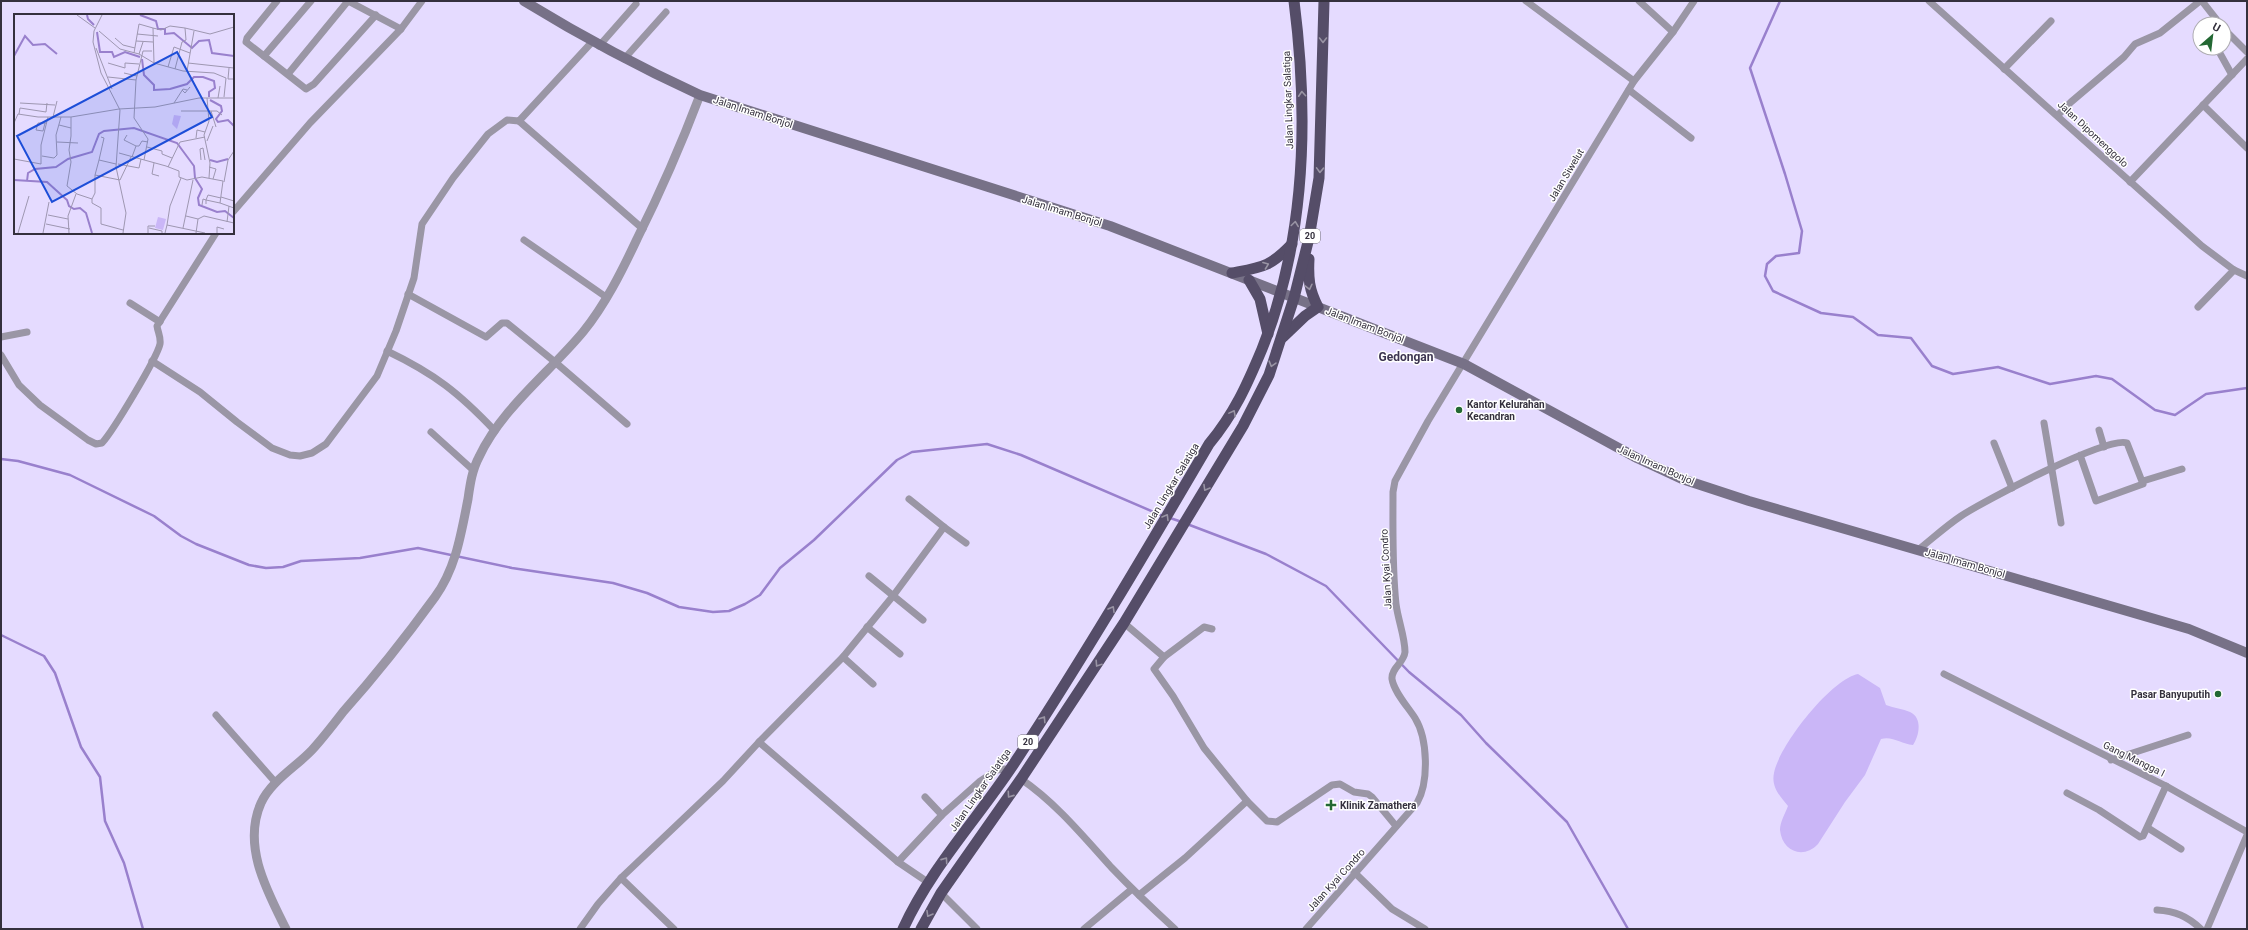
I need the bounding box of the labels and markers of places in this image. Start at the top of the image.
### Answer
place label: Kantor Kelurahan Kecandran [1467,399,1545,422]
marker: Kantor Kelurahan Kecandran [1454,405,1464,415]
place label: Pasar Banyuputih [2131,689,2210,700]
marker: Pasar Banyuputih [2213,689,2223,699]
marker: Klinik Zamathera [1325,799,1337,811]
place label: Klinik Zamathera [1340,800,1417,811]

